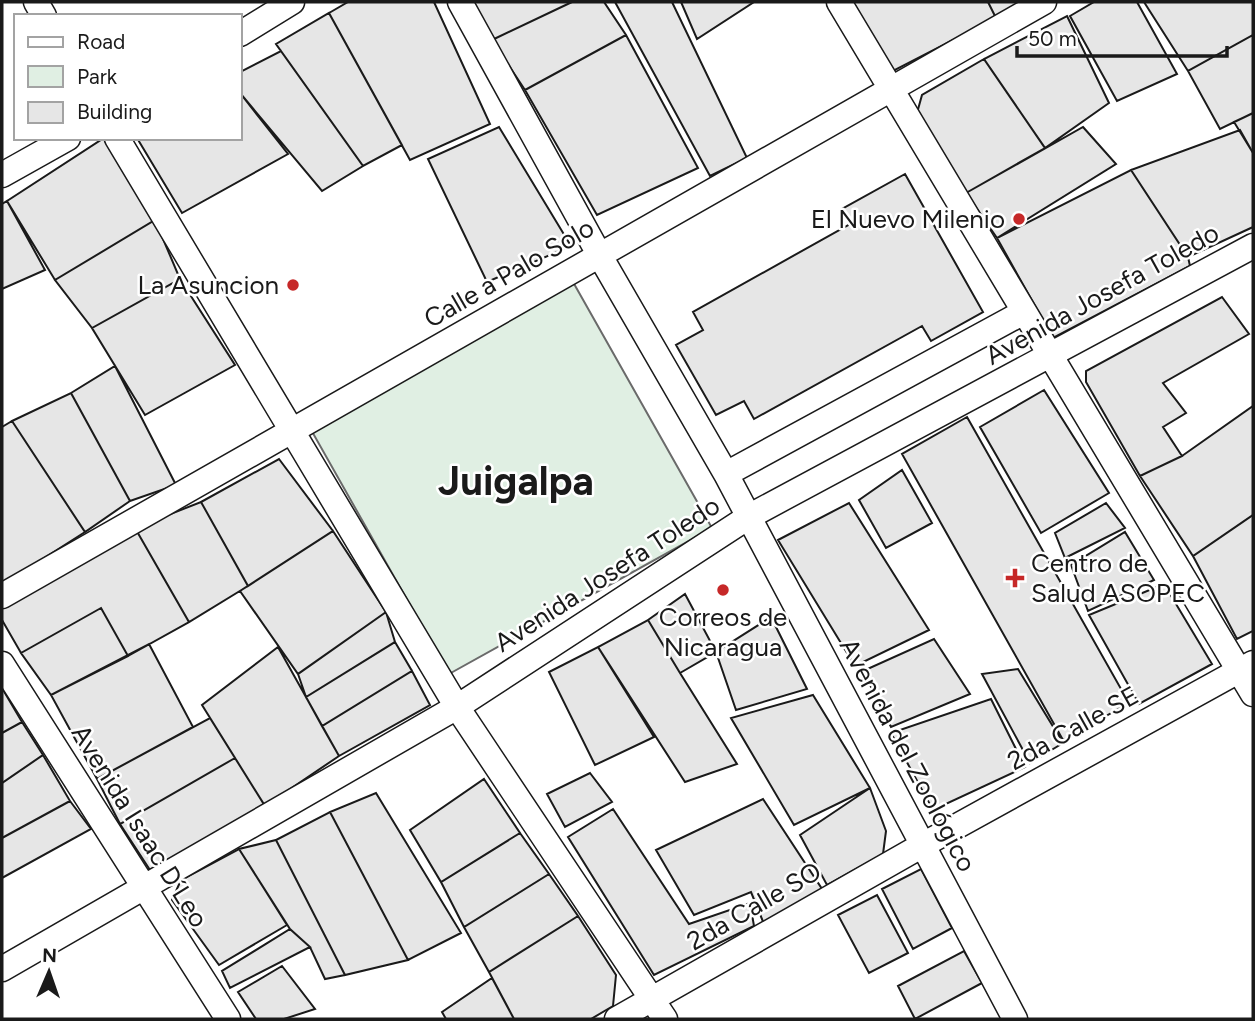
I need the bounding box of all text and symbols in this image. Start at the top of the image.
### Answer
legend [14,14,242,140]
scale bar [1017,14,1227,58]
text: 50 m [1028,26,1077,51]
text: Road [77,29,125,54]
text: Park [77,64,118,89]
text: Building [77,99,152,124]
place label: El Nuevo Milenio [811,203,1005,235]
street label: Calle a Palo Solo [418,211,600,335]
marker: El Nuevo Milenio [1011,211,1027,227]
street label: Avenida Josefa Toledo [980,216,1224,372]
place label: La Asuncion [137,269,279,301]
marker: La Asuncion [285,277,301,293]
district label: Juigalpa [438,457,594,505]
street label: Avenida Josefa Toledo [488,489,726,659]
place label: Centro de Salud ASOPEC [1031,547,1205,609]
marker: Centro de Salud ASOPEC [1005,568,1025,588]
marker: Correos de Nicaragua [715,582,731,598]
place label: Correos de Nicaragua [659,601,787,663]
street label: Avenida del Zoológico [833,633,983,877]
street label: 2da Calle SE [1002,679,1144,777]
street label: Avenida Isaac D´Leo [65,719,215,933]
street label: 2da Calle SO [681,855,827,957]
north arrow [14,937,84,1007]
text: N [42,944,57,967]

